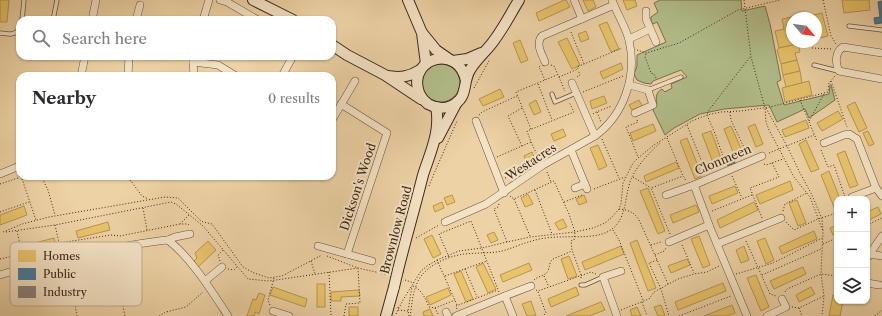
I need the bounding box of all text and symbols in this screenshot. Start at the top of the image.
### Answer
north arrow [786,12,822,48]
search box [16,16,336,60]
icon: search [30,27,52,49]
text: Search here [62,29,147,48]
text: Nearby [32,88,96,108]
text: 0 results [268,90,320,106]
street label: Westacres [502,140,559,184]
street label: Dickson's Wood [336,141,379,233]
street label: Clonmeen [692,141,754,178]
street label: Brownlow Road [377,183,415,276]
map controls [834,196,870,304]
button: + [834,196,870,232]
button: − [834,232,870,268]
legend [10,242,142,306]
text: Homes [43,249,80,263]
text: Public [43,267,76,281]
button: layers [834,268,870,304]
text: Industry [43,285,88,299]

